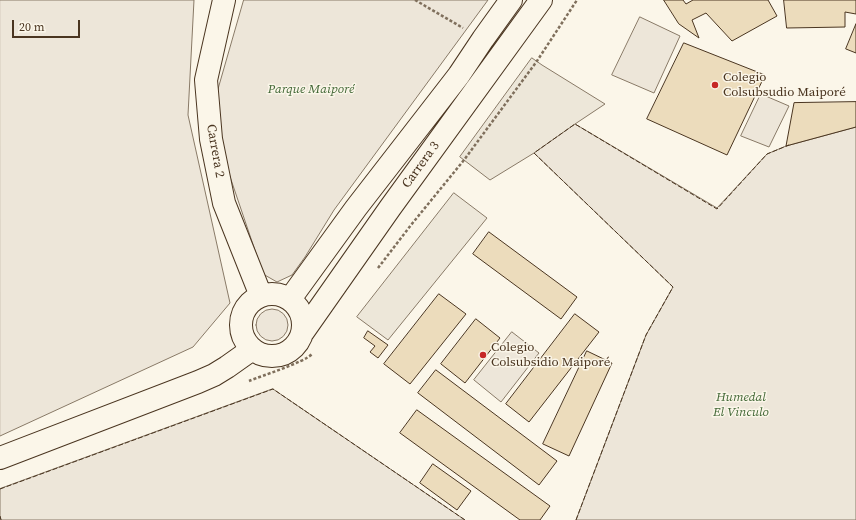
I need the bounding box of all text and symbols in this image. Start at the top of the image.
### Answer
scale bar [14,12,82,38]
text: 20 m [19,19,45,35]
place label: Colegio Colsubsudio Maiporé [723,70,846,101]
marker: Colegio Colsubsudio Maiporé [710,80,720,90]
park label: Parque Maiporé [268,82,354,98]
street label: Carrera 2 [203,123,227,179]
street label: Carrera 3 [399,139,443,191]
place label: Colegio Colsubsidio Maiporé [491,340,610,371]
marker: Colegio Colsubsidio Maiporé [478,350,488,360]
park label: Humedal El Vinculo [713,390,769,421]

